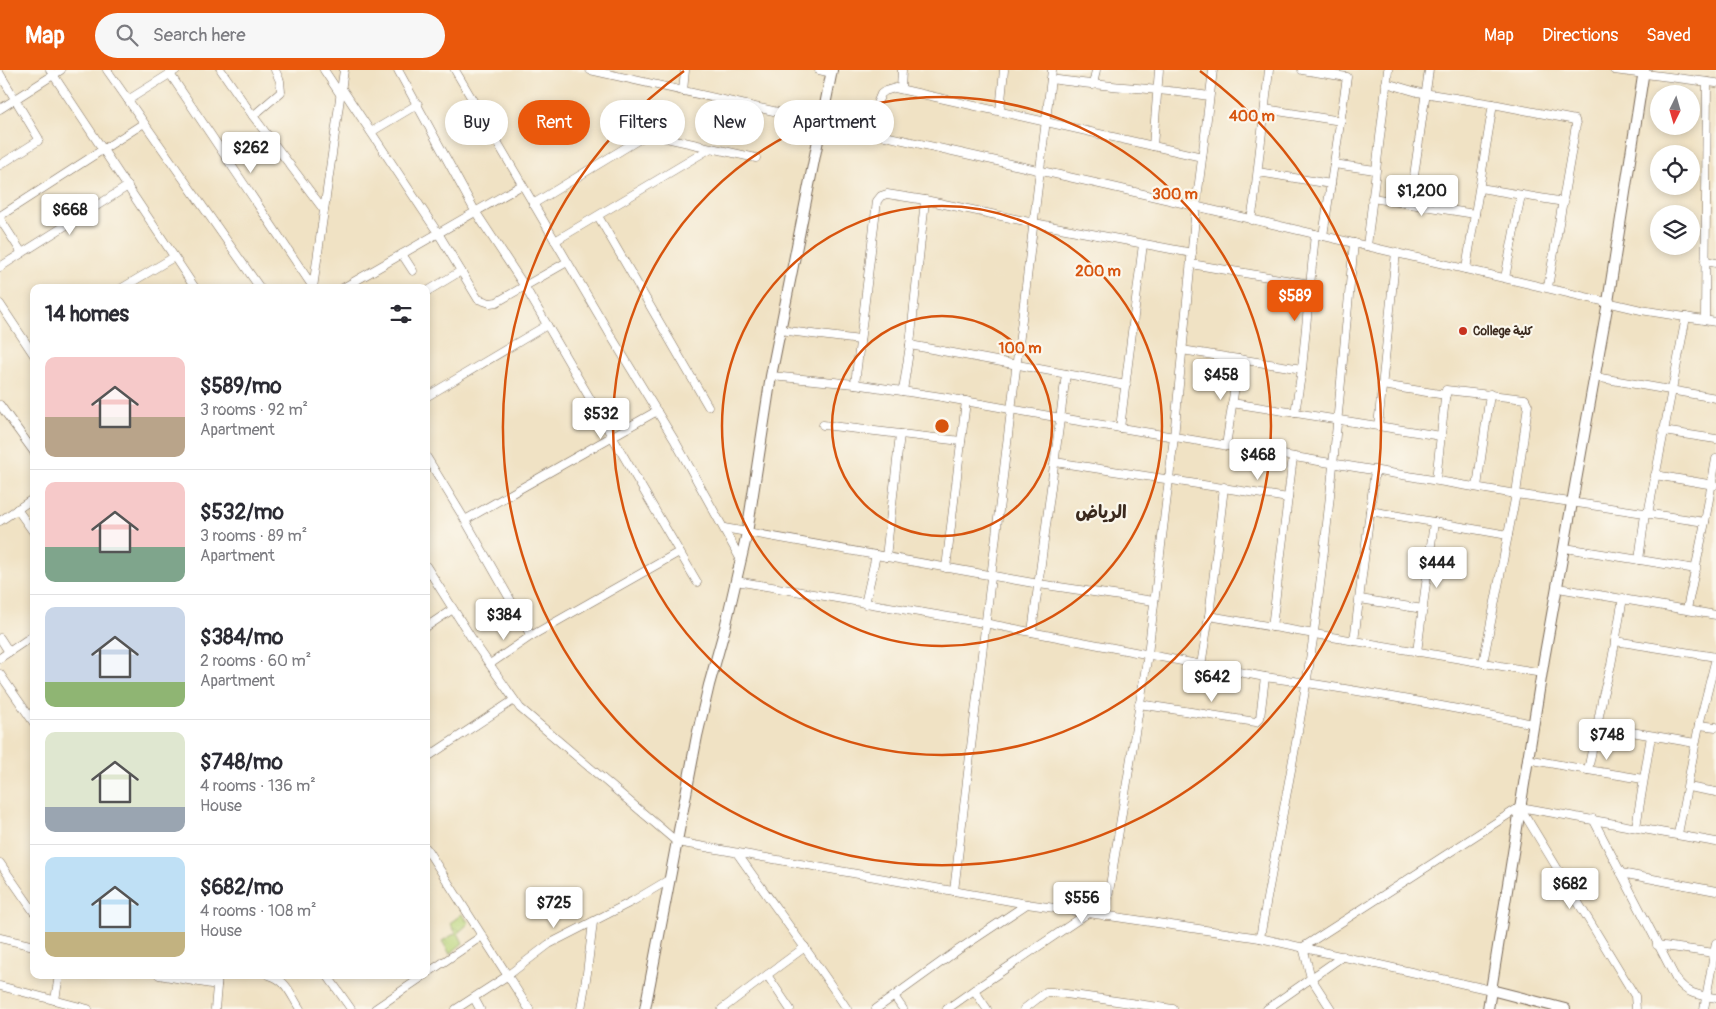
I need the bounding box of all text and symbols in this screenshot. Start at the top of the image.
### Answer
search box [95,13,445,58]
text: Map [25,21,65,50]
icon: search [113,21,141,49]
text: Search here [153,23,246,47]
text: Map [1484,24,1514,47]
text: Directions [1542,24,1618,47]
text: Saved [1646,24,1691,47]
north arrow [1650,85,1700,135]
map controls [1650,85,1700,255]
chip: Buy [445,100,508,145]
chip: Rent [518,100,590,145]
chip: Filters [600,100,685,145]
chip: New [695,100,764,145]
chip: Apartment [774,100,894,145]
text: 400 m [1229,107,1275,126]
pin: $262 [221,132,281,174]
text: $262 [233,138,269,158]
button: locate [1650,145,1700,195]
pin: $1,200 [1381,174,1463,217]
text: $1,200 [1397,181,1447,201]
text: 300 m [1152,185,1198,204]
pin: $668 [40,194,100,236]
text: $668 [52,200,88,220]
button: layers [1650,205,1700,255]
text: 200 m [1075,262,1121,281]
pin: $589 [1265,280,1325,322]
text: $589 [1278,286,1312,306]
icon: filters [387,300,415,328]
text: 14 homes [45,301,129,328]
place label: College كلية [1473,324,1534,339]
marker: College كلية [1457,325,1469,337]
text: 100 m [999,339,1041,358]
pin: $458 [1191,358,1251,401]
text: $458 [1204,365,1238,385]
text: $589/mo [200,373,282,400]
icon: home [85,377,145,437]
pin: $532 [571,398,631,440]
text: 3 rooms · 92 m² [200,400,308,420]
text: $532 [583,404,619,424]
centre of rings [933,417,951,435]
text: Apartment [200,420,275,440]
pin: $468 [1228,438,1288,481]
text: $468 [1240,445,1276,465]
text: $532/mo [200,499,284,526]
district label: الرياض [1075,501,1127,524]
icon: home [85,502,145,562]
text: 3 rooms · 89 m² [200,526,307,546]
text: Apartment [200,546,275,566]
pin: $444 [1407,546,1467,589]
text: $444 [1419,553,1455,573]
pin: $384 [474,598,534,641]
text: $384 [487,605,521,625]
text: $384/mo [200,624,283,651]
icon: home [85,627,145,687]
text: 2 rooms · 60 m² [200,651,311,671]
pin: $642 [1182,660,1242,703]
text: $642 [1194,667,1230,687]
text: Apartment [200,671,275,691]
pin: $748 [1577,718,1637,761]
text: $748 [1590,725,1624,745]
text: $748/mo [200,749,283,776]
icon: home [85,752,145,812]
text: 4 rooms · 136 m² [200,776,316,796]
text: House [200,796,242,816]
pin: $682 [1540,868,1600,910]
text: $682/mo [200,874,283,901]
text: $682 [1553,874,1588,894]
icon: home [85,877,145,937]
pin: $556 [1052,882,1112,924]
pin: $725 [524,886,584,929]
text: $556 [1064,888,1100,908]
text: $725 [537,893,571,913]
text: 4 rooms · 108 m² [200,901,317,921]
text: House [200,921,242,941]

